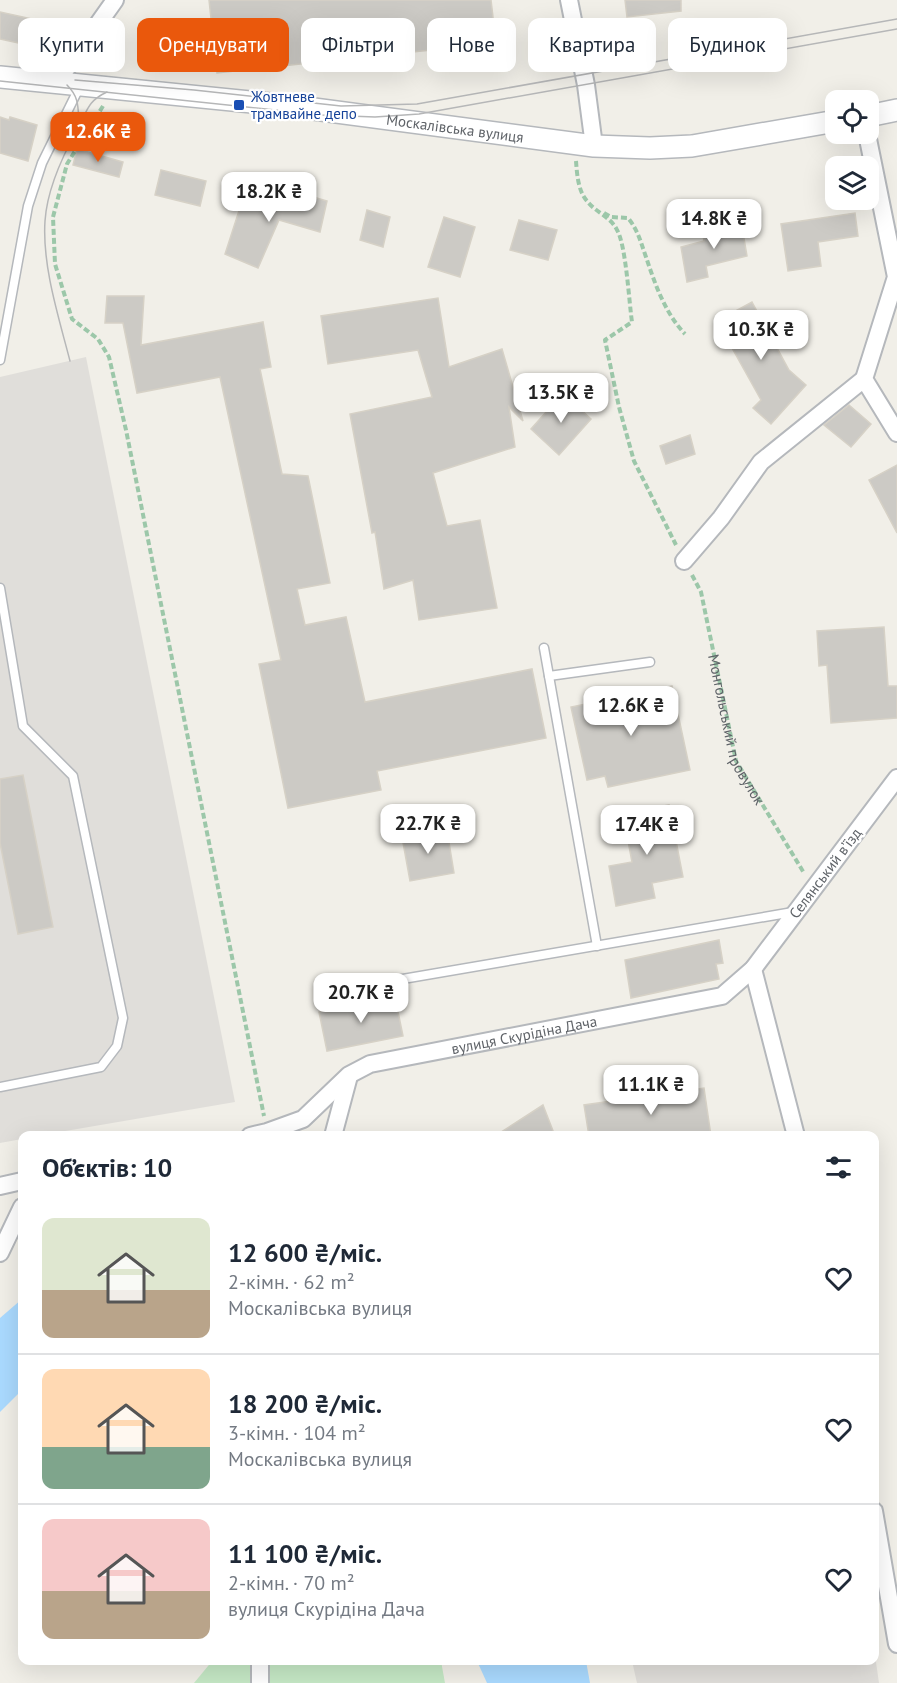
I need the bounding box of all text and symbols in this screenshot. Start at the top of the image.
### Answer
chip: Купити [18,18,125,72]
chip: Орендувати [137,18,289,72]
chip: Фільтри [301,18,415,72]
chip: Нове [427,18,516,72]
chip: Квартира [528,18,656,72]
chip: Будинок [668,18,787,72]
place label: Жовтневе трамвайне депо [250,87,357,123]
map controls [825,90,879,210]
button: locate [825,90,879,144]
marker: Жовтневе трамвайне депо [232,98,246,112]
street label: Москалівська вулиця [385,109,525,146]
pin: 12.6K ₴ [43,112,153,163]
text: 12.6K ₴ [64,118,132,144]
button: layers [825,156,879,210]
pin: 18.2K ₴ [214,172,324,223]
text: 18.2K ₴ [235,178,303,204]
pin: 14.8K ₴ [659,199,769,250]
text: 14.8K ₴ [680,205,748,231]
pin: 10.3K ₴ [706,310,816,361]
text: 10.3K ₴ [727,316,795,342]
pin: 13.5K ₴ [506,373,616,424]
text: 13.5K ₴ [527,379,595,405]
street label: Монгольський провулок [705,652,770,809]
pin: 12.6K ₴ [576,686,686,737]
text: 12.6K ₴ [597,692,665,718]
pin: 22.7K ₴ [373,804,483,855]
pin: 17.4K ₴ [592,805,702,856]
text: 22.7K ₴ [394,810,462,836]
text: 17.4K ₴ [615,811,679,837]
street label: Селянський вʼїзд [785,824,865,922]
pin: 20.7K ₴ [306,973,416,1024]
text: 20.7K ₴ [327,979,395,1005]
street label: вулиця Скурідіна Дача [450,1011,598,1058]
pin: 11.1K ₴ [596,1065,706,1116]
text: 11.1K ₴ [617,1071,685,1097]
text: Об’єктів: 10 [42,1151,172,1184]
icon: filters [822,1151,855,1184]
text: 12 600 ₴/міс. [228,1236,382,1269]
icon: home [90,1242,162,1314]
icon: heart [822,1262,855,1295]
text: 2-кімн. · 62 m² [228,1269,355,1295]
text: Москалівська вулиця [228,1295,412,1321]
text: 18 200 ₴/міс. [228,1387,382,1420]
icon: home [90,1393,162,1465]
icon: heart [822,1413,855,1446]
text: 3-кімн. · 104 m² [228,1420,366,1446]
text: Москалівська вулиця [228,1446,412,1472]
text: 11 100 ₴/міс. [228,1537,382,1570]
icon: home [90,1543,162,1615]
icon: heart [822,1563,855,1596]
text: 2-кімн. · 70 m² [228,1570,355,1596]
text: вулиця Скурідіна Дача [228,1596,425,1622]

